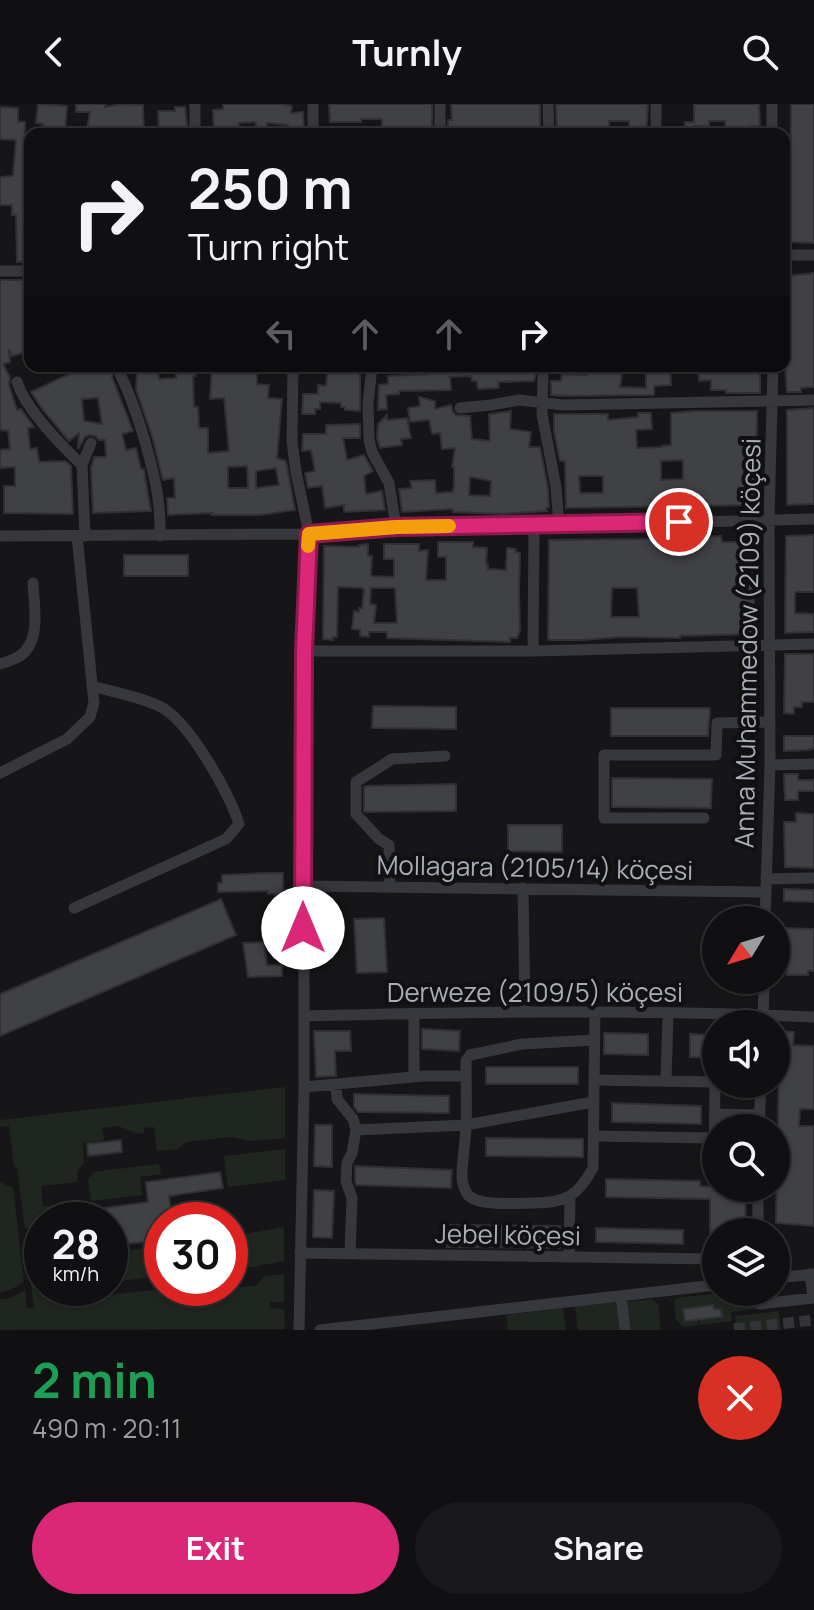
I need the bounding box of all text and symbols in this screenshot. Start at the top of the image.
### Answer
text: Turnly [352,28,462,77]
icon: back [32,30,76,74]
icon: search [738,30,782,74]
text: 250 m [188,149,353,226]
icon: right [56,160,160,264]
text: Turn right [188,222,349,271]
icon: left [259,312,303,356]
icon: ahead [343,312,387,356]
icon: ahead [427,312,471,356]
icon: right [511,312,555,356]
street label: Anna Muhammedow (2109) köçesi [725,438,769,848]
pin [645,488,713,556]
icon: arrive [657,500,701,544]
street label: Mollagara (2105/14) köçesi [376,846,694,888]
position arrow [261,886,345,970]
north arrow [702,906,790,994]
map controls [702,906,790,1306]
street label: Derweze (2109/5) köçesi [387,974,683,1010]
button: sound [702,1010,790,1098]
button: search [702,1114,790,1202]
speed limit sign: 30 [144,1202,248,1306]
street label: Jebel köçesi [435,1215,581,1253]
text: 28 [52,1216,100,1271]
button: layers [702,1218,790,1306]
text: km/h [53,1260,99,1287]
text: 2 min [32,1347,157,1412]
button: close [698,1356,782,1440]
text: 490 m · 20:11 [32,1410,181,1446]
button: Exit [32,1502,399,1594]
button: Share [415,1502,782,1594]

